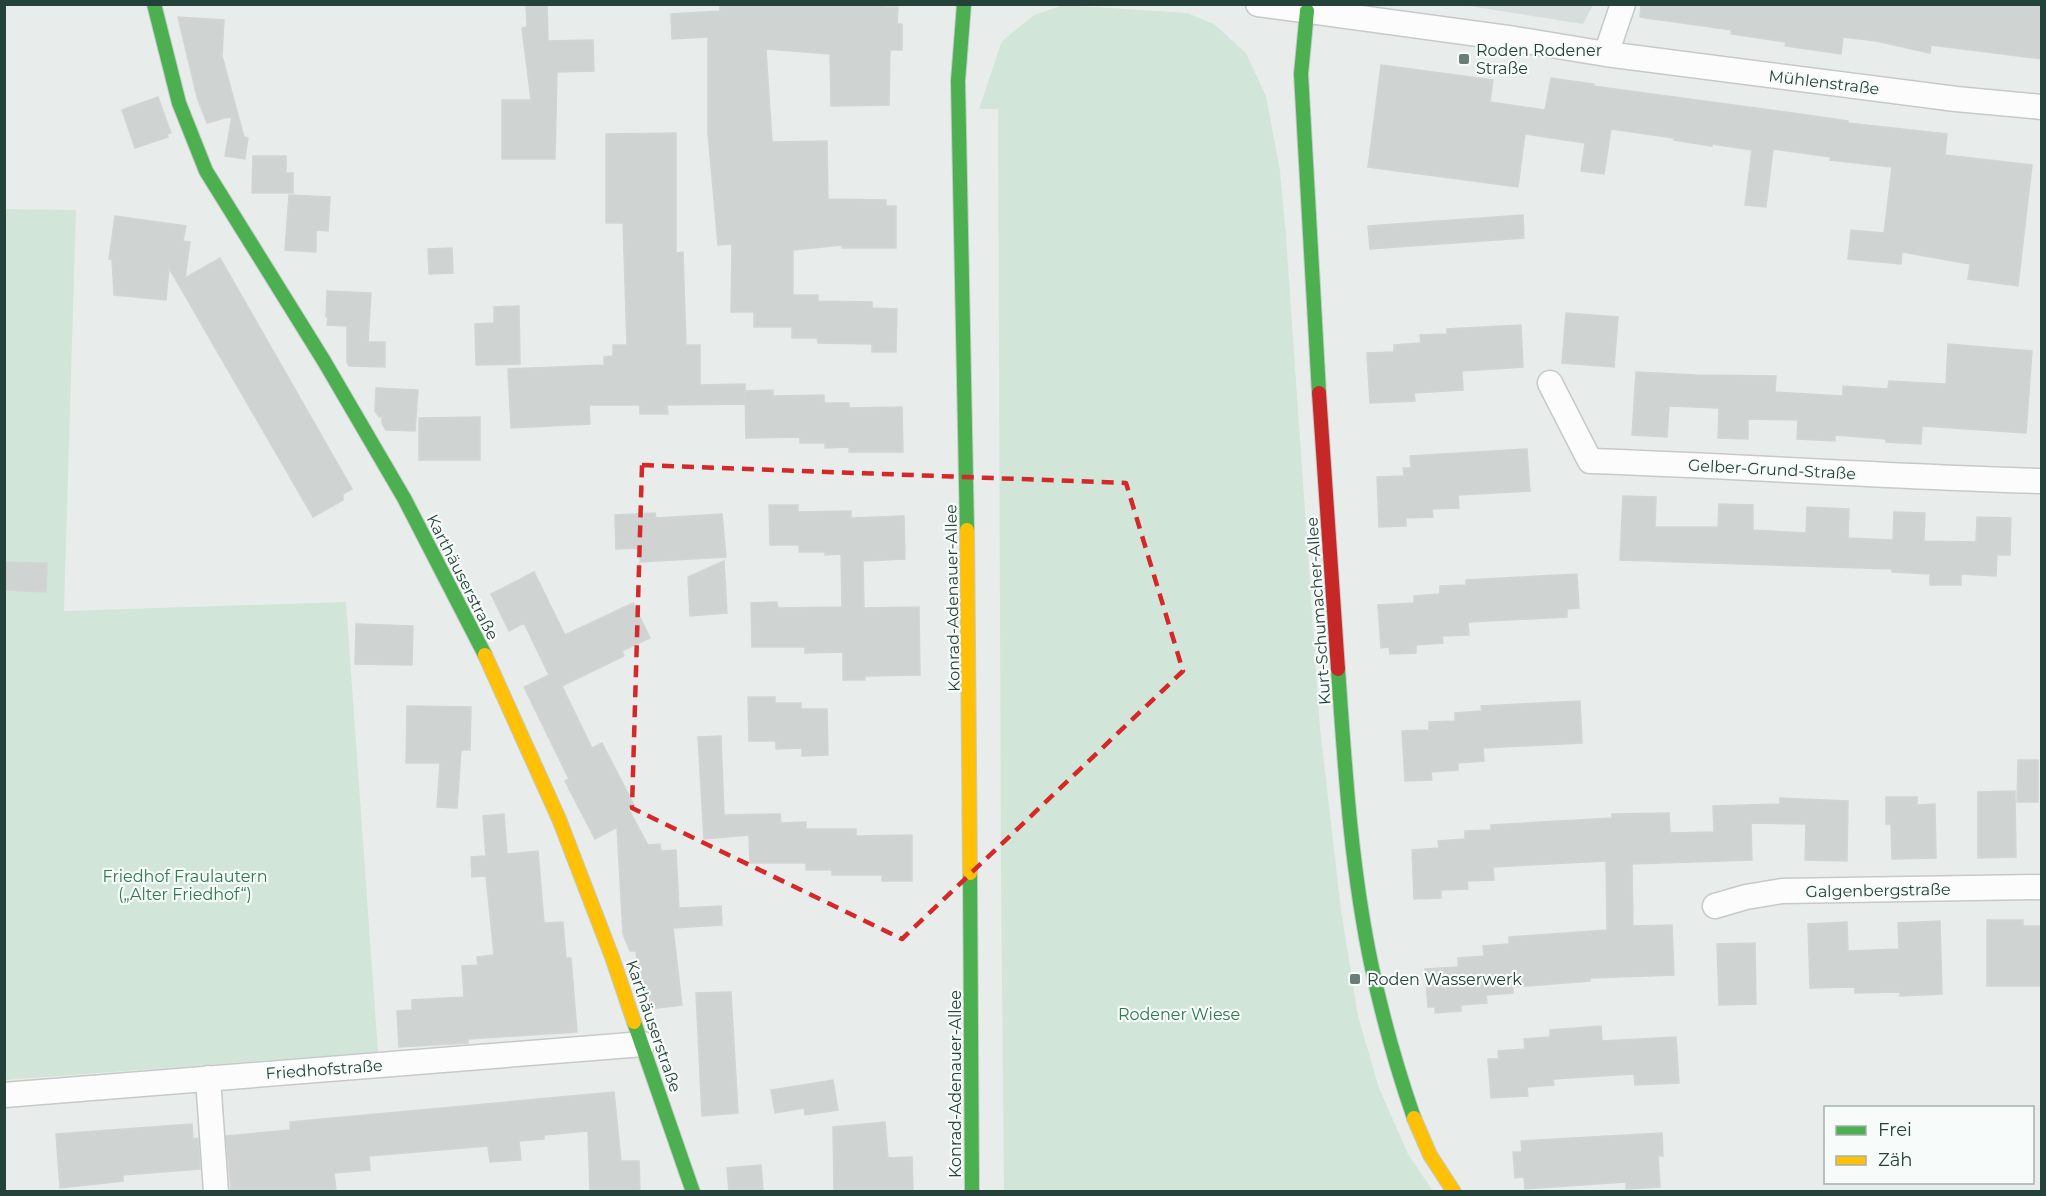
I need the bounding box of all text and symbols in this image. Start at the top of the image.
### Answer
place label: Roden Rodener Straße [1476,41,1602,78]
marker: Roden Rodener Straße [1457,52,1471,66]
street label: Mühlenstraße [1767,66,1880,99]
street label: Gelber-Grund-Straße [1687,456,1856,483]
street label: Konrad-Adenauer-Allee [941,504,964,692]
street label: Karthäuserstraße [423,511,502,643]
street label: Kurt-Schumacher-Allee [1302,516,1335,706]
park label: Friedhof Fraulautern („Alter Friedhof“) [103,867,267,904]
street label: Galgenbergstraße [1805,880,1951,901]
street label: Karthäuserstraße [622,958,685,1095]
place label: Roden Wasserwerk [1367,970,1522,989]
marker: Roden Wasserwerk [1348,972,1362,986]
street label: Konrad-Adenauer-Allee [946,990,965,1178]
park label: Rodener Wiese [1118,1005,1240,1024]
street label: Friedhofstraße [265,1056,383,1083]
legend [1824,1106,2034,1184]
text: Frei [1878,1119,1912,1141]
text: Zäh [1878,1149,1913,1171]

